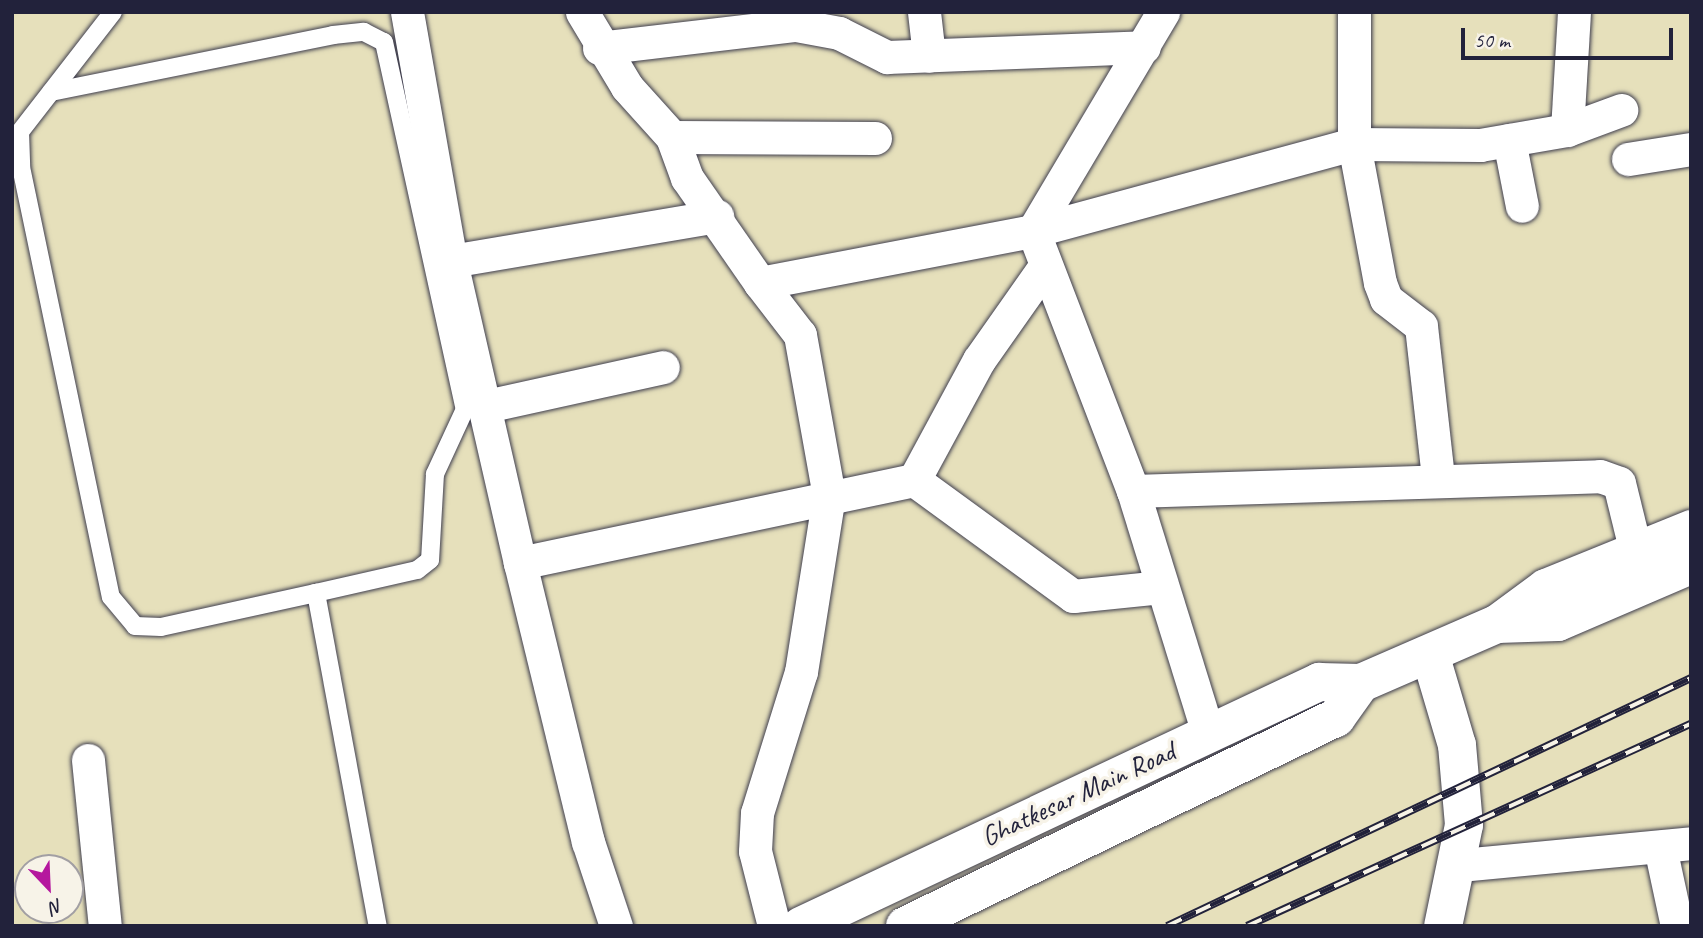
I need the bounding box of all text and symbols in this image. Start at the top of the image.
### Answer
scale bar [1465,14,1677,58]
text: 50 m [1474,27,1510,53]
street label: Ghatkesar Main Road [976,735,1180,853]
north arrow [14,854,84,924]
text: N [46,893,67,920]

